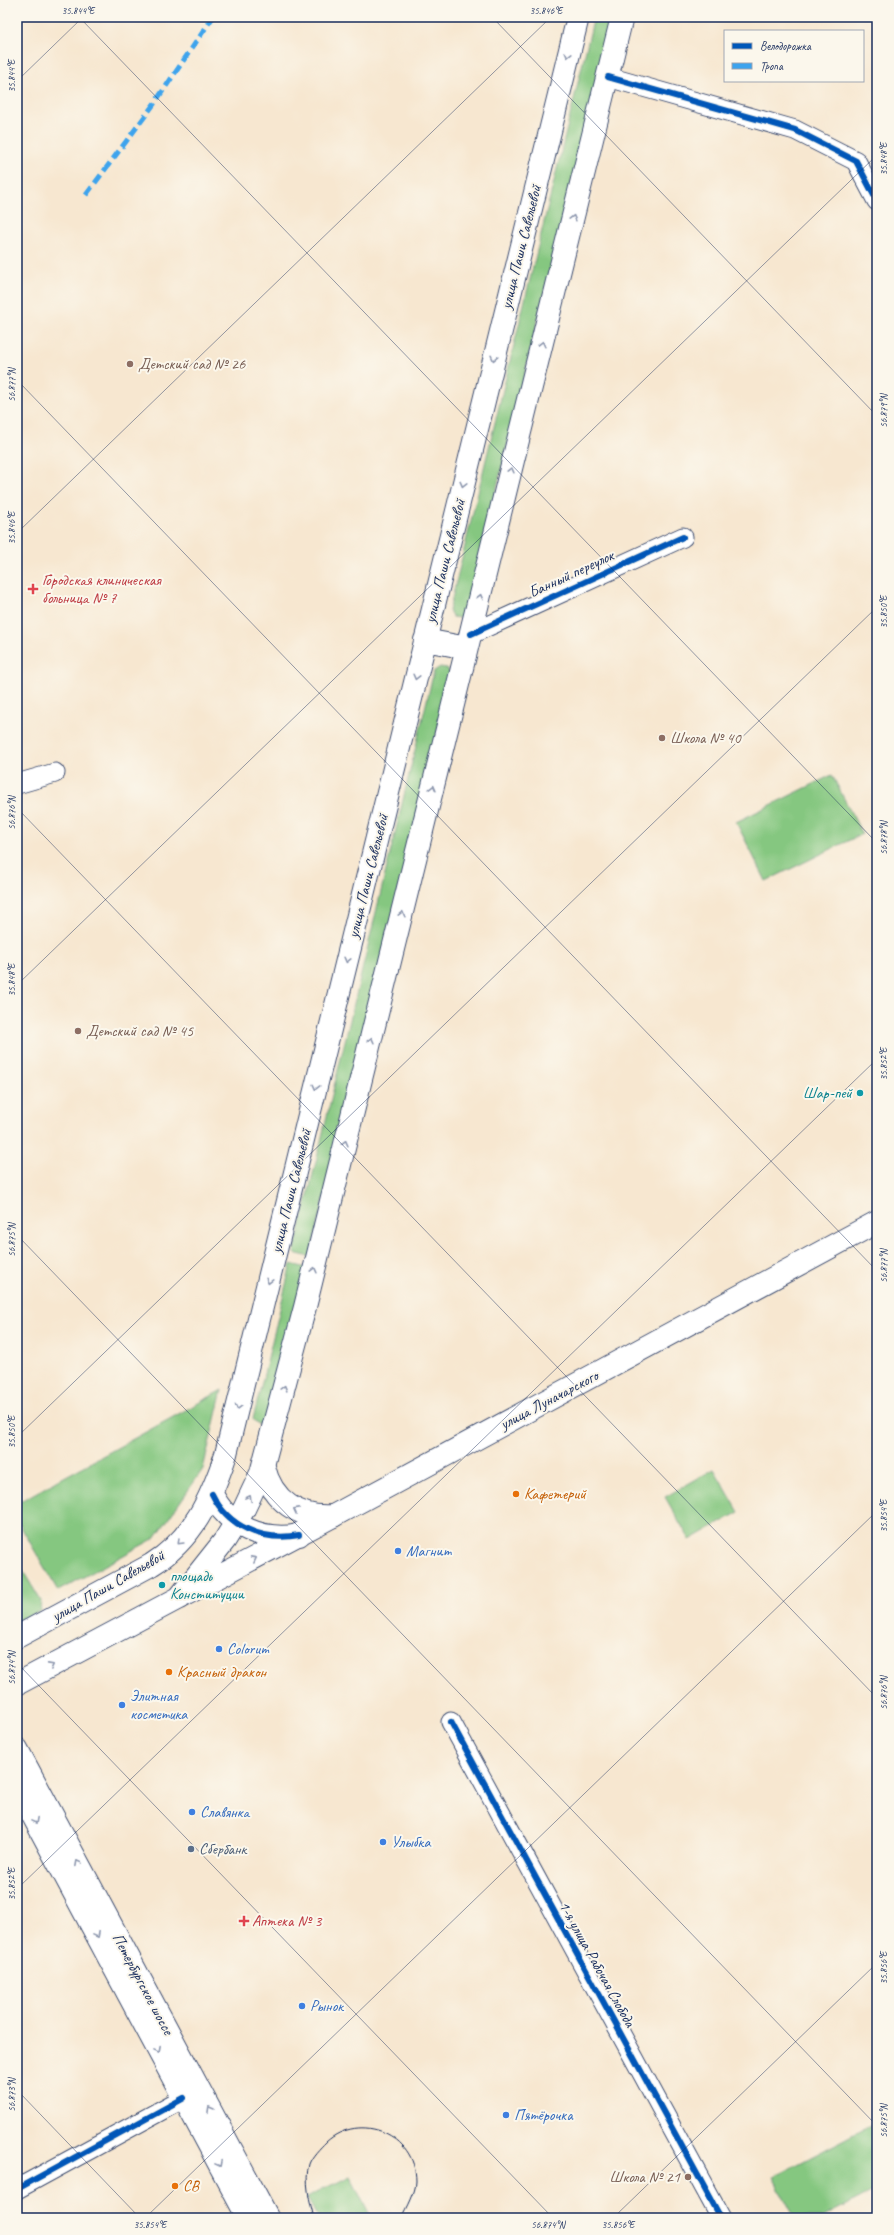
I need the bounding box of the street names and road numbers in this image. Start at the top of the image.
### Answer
street label: улица Паши Савельевой [496,182,546,312]
street label: улица Паши Савельевой [420,496,470,626]
street label: Банный переулок [525,545,619,602]
street label: улица Паши Савельевой [343,811,393,941]
street label: улица Паши Савельевой [266,1126,316,1256]
street label: улица Луначарского [496,1365,604,1435]
street label: улица Паши Савельевой [47,1545,169,1627]
street label: 1-я улица Рабочая Слобода [554,1897,641,2032]
street label: Петербургское шоссе [108,1930,179,2040]

